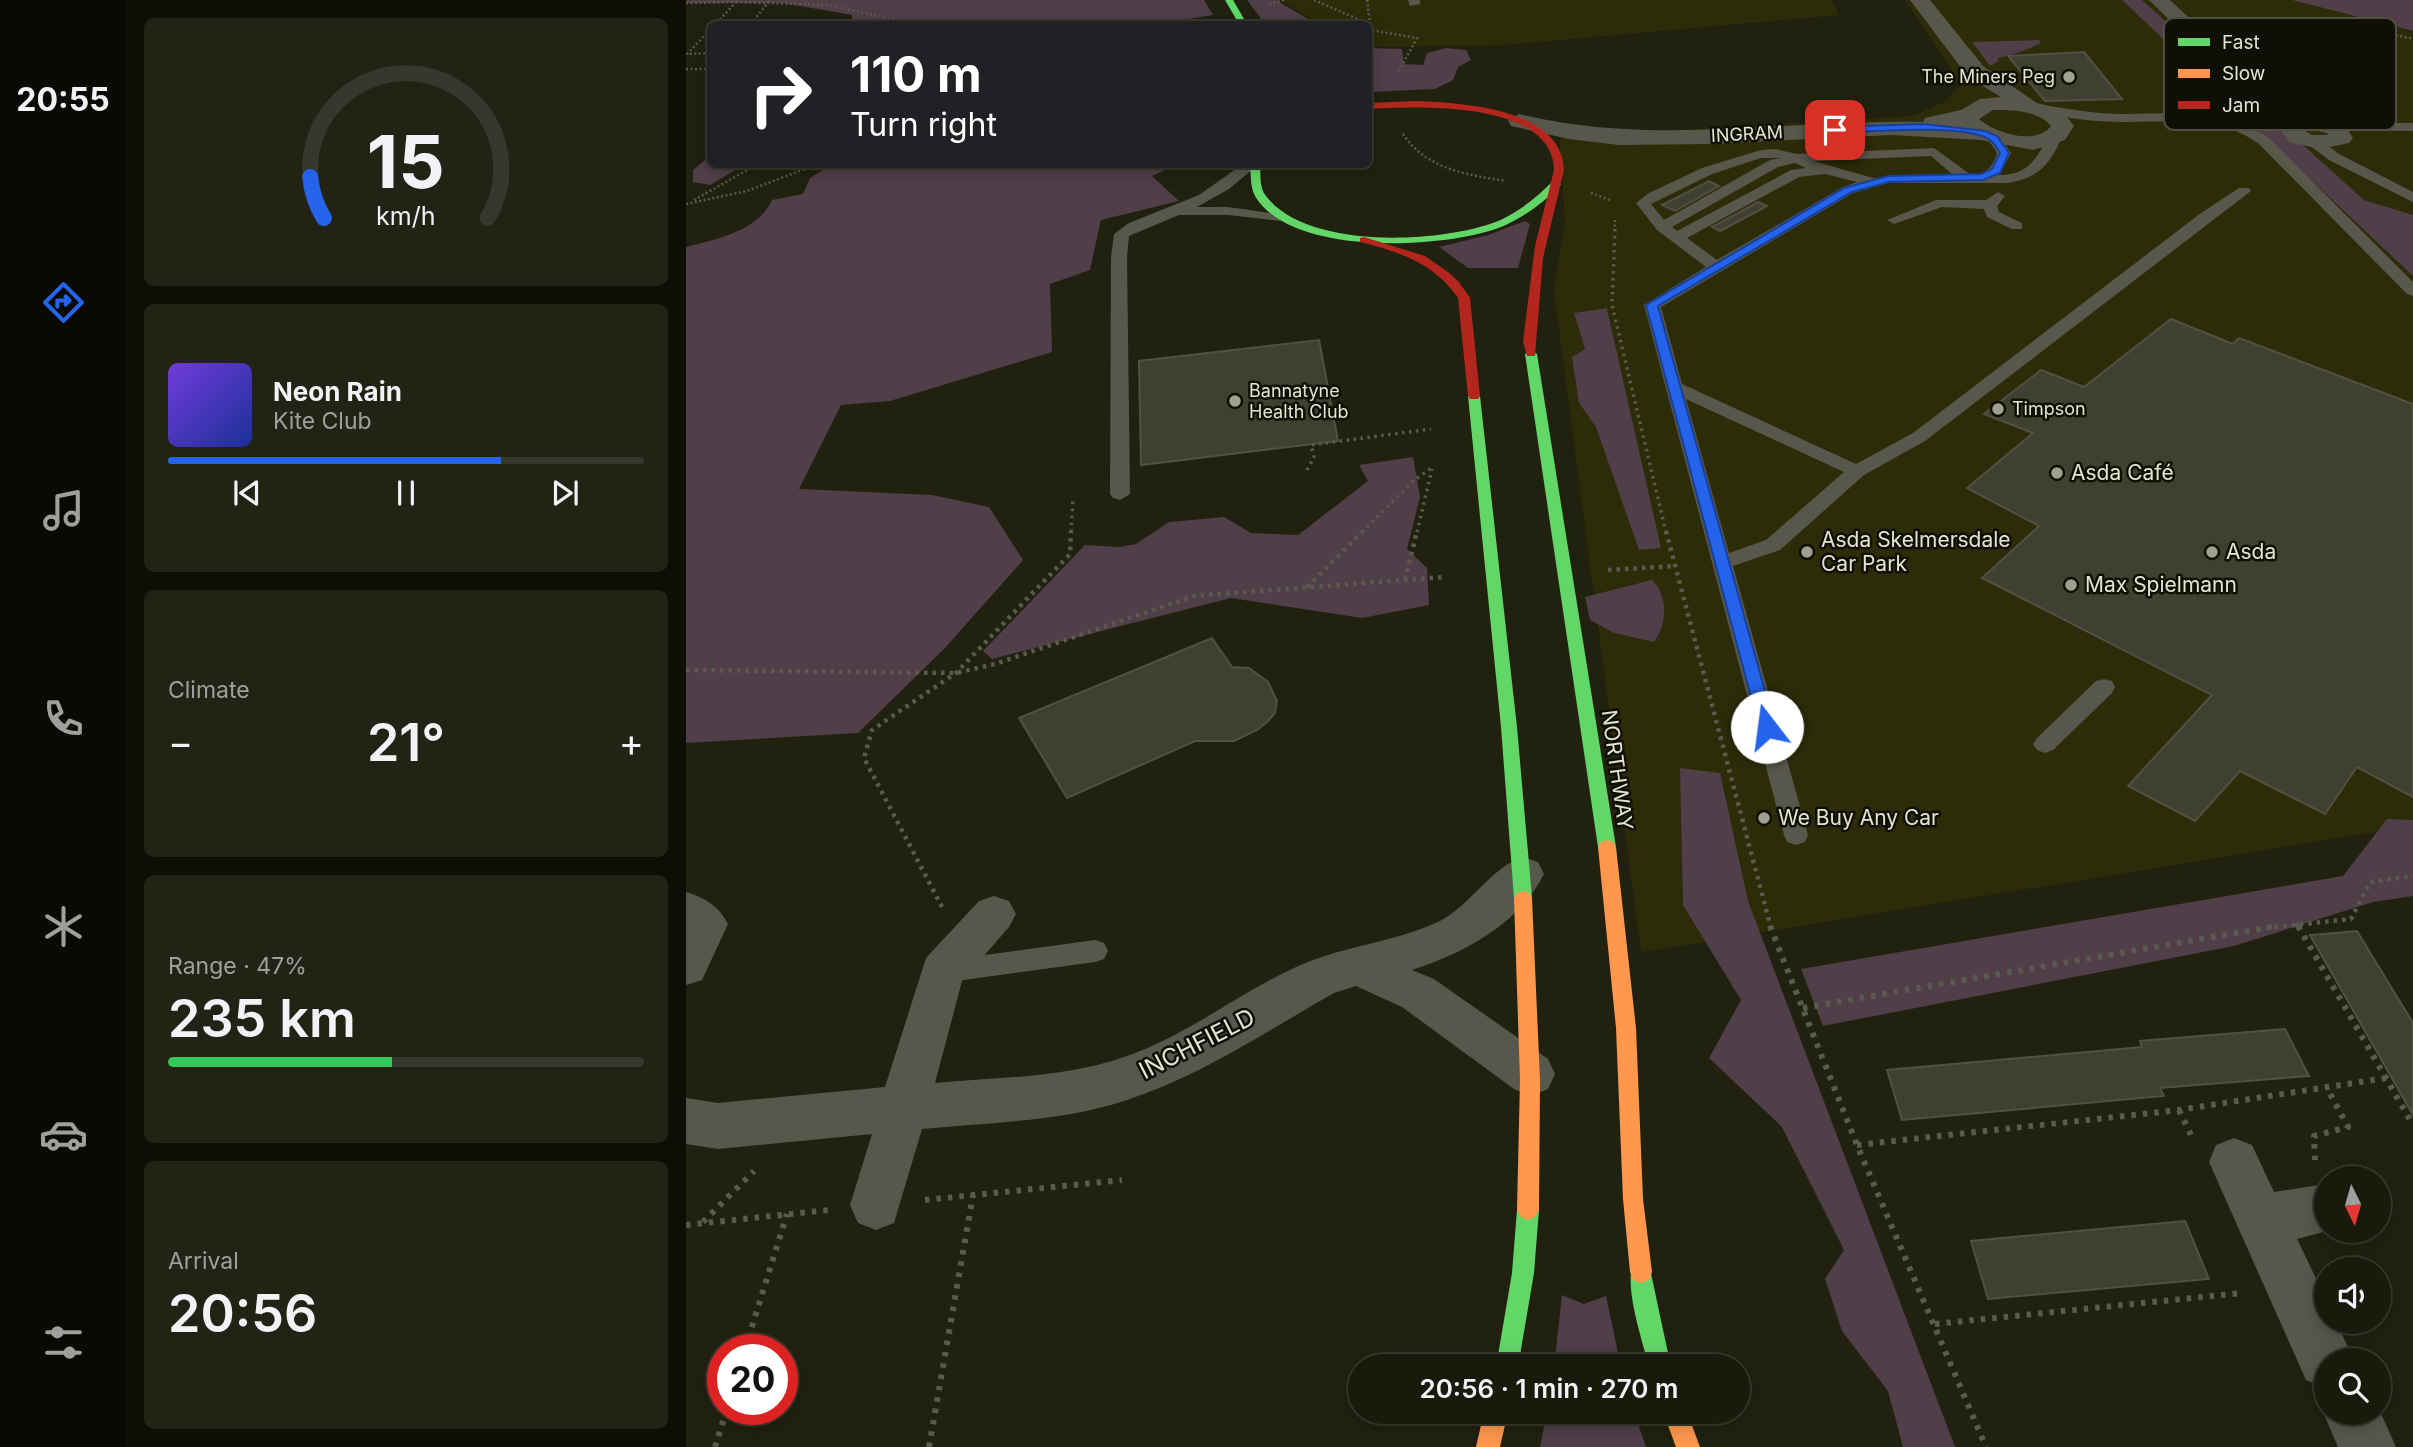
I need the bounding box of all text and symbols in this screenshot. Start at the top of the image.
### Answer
legend [2164,18,2396,130]
text: Fast [2222,31,2260,54]
text: 110 m [850,45,982,104]
icon: right [735,49,826,140]
text: Slow [2222,62,2265,85]
place label: The Miners Peg [1921,66,2055,87]
marker: The Miners Peg [2061,69,2077,85]
text: 20:55 [16,80,110,119]
text: Jam [2222,94,2260,117]
pin [1805,100,1865,160]
text: Turn right [850,105,997,144]
icon: arrive [1816,111,1854,149]
text: 15 [367,117,445,206]
street label: INGRAM [1710,121,1784,146]
text: km/h [376,201,436,231]
icon: directions [39,278,88,327]
text: Neon Rain [273,376,402,407]
place label: Bannatyne Health Club [1249,380,1349,422]
marker: Bannatyne Health Club [1227,393,1243,409]
place label: Timpson [2012,398,2086,419]
marker: Timpson [1990,401,2006,417]
text: Kite Club [273,407,372,435]
place label: Asda Café [2071,460,2174,485]
marker: Asda Café [2049,465,2065,481]
icon: previous [228,474,266,512]
icon: pause [387,474,425,512]
icon: next [546,474,584,512]
icon: music [39,486,88,535]
place label: Asda Skelmersdale Car Park [1821,527,2011,576]
place label: Asda [2226,539,2276,564]
marker: Asda Skelmersdale Car Park [1799,544,1815,560]
marker: Asda [2204,544,2220,560]
place label: Max Spielmann [2085,572,2237,597]
marker: Max Spielmann [2063,577,2079,593]
text: Climate [168,676,250,704]
position arrow [1730,690,1804,764]
icon: phone [39,694,88,743]
street label: NORTHWAY [1597,708,1638,832]
text: 21° [367,711,445,774]
text: − [168,719,193,765]
text: + [619,719,644,765]
place label: We Buy Any Car [1778,805,1939,830]
marker: We Buy Any Car [1756,810,1772,826]
icon: climate [39,902,88,951]
text: Range · 47% [168,952,307,980]
text: 235 km [168,987,356,1050]
street label: INCHFIELD [1134,1002,1259,1085]
icon: car [39,1110,88,1159]
north arrow [2314,1166,2390,1242]
map controls [2314,1166,2391,1425]
text: Arrival [168,1247,239,1275]
button: sound [2314,1257,2391,1334]
text: 20:56 [168,1282,317,1345]
icon: filters [39,1318,88,1367]
speed limit sign: 20 [707,1334,798,1425]
button: search [2314,1348,2391,1425]
text: 20:56 · 1 min · 270 m [1420,1373,1678,1404]

